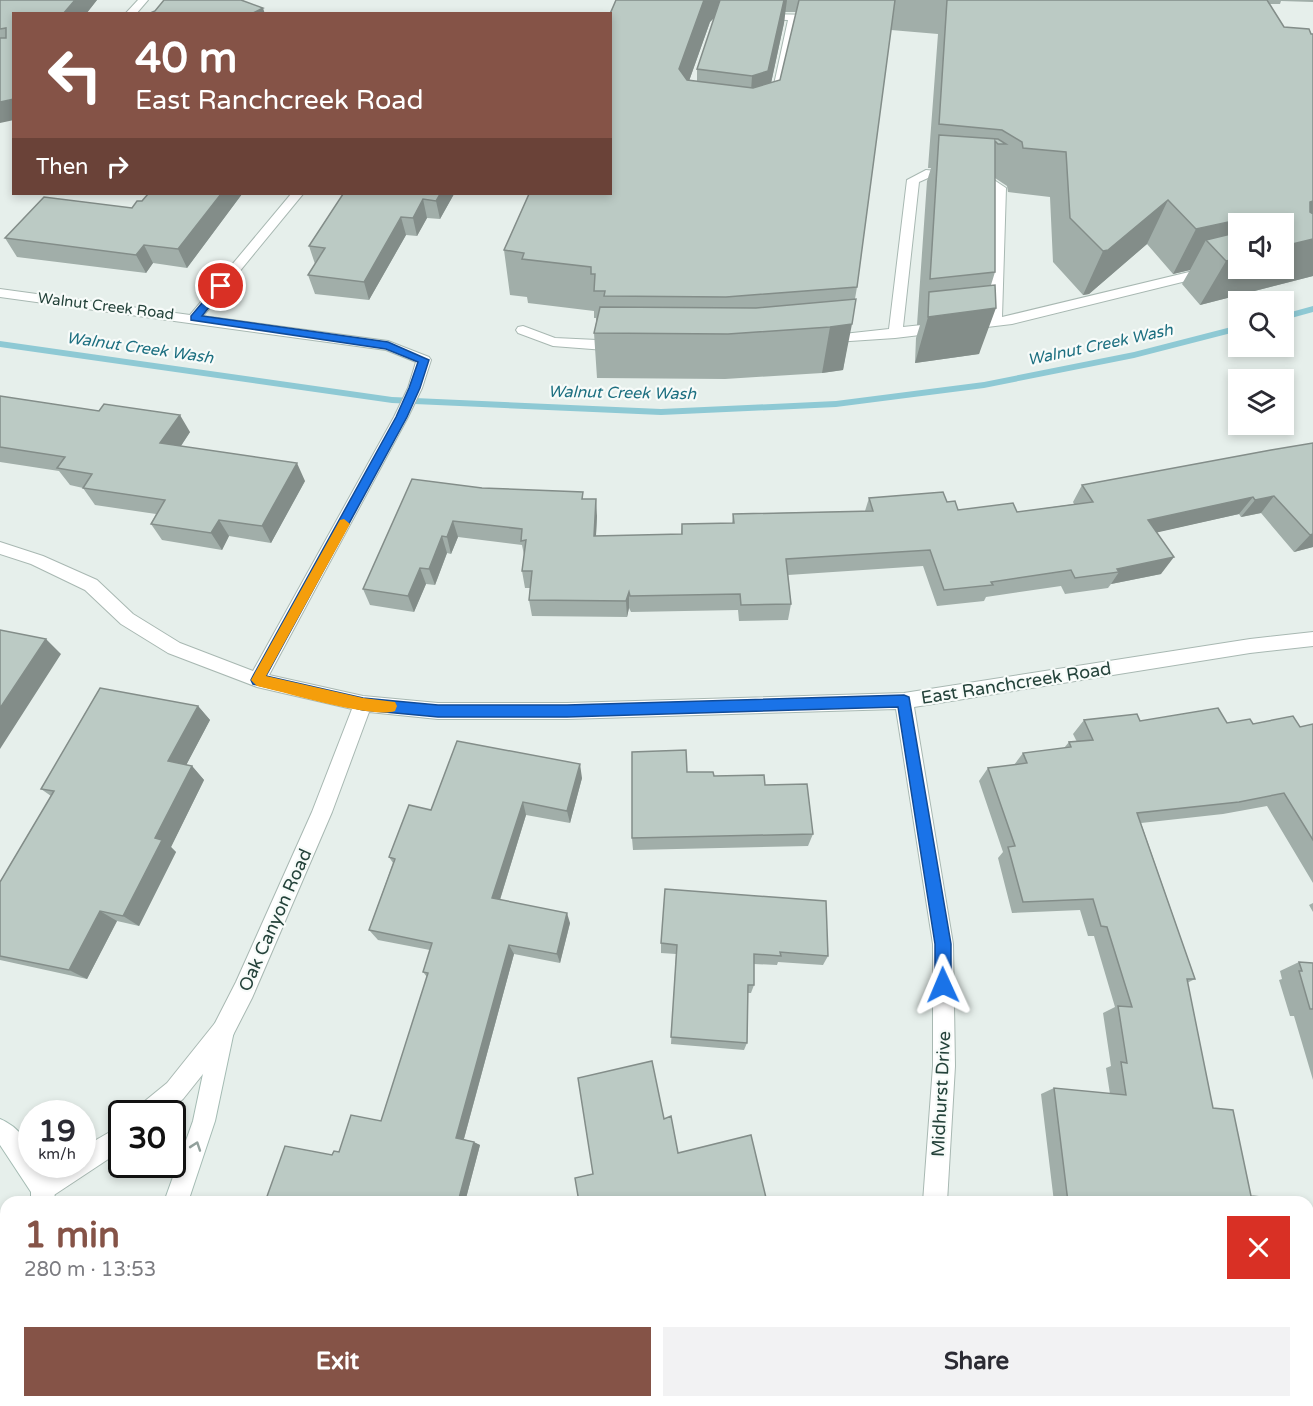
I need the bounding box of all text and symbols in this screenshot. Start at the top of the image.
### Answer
text: 40 m [135,33,237,84]
icon: left [36,36,114,114]
text: East Ranchcreek Road [135,84,424,117]
icon: right [101,150,134,183]
text: Then [36,154,89,180]
map controls [1228,213,1294,435]
button: sound [1228,213,1294,279]
pin [195,260,246,311]
icon: arrive [204,269,237,302]
street label: Walnut Creek Road [37,289,175,323]
button: search [1228,291,1294,357]
water label: Walnut Creek Wash [1026,320,1176,370]
water label: Walnut Creek Wash [65,328,216,368]
button: layers [1228,369,1294,435]
water label: Walnut Creek Wash [548,382,697,404]
street label: East Ranchcreek Road [919,657,1113,709]
street label: Oak Canyon Road [234,845,316,995]
position arrow [911,953,975,1017]
street label: Midhurst Drive [927,1030,955,1158]
speed limit sign: 30 [108,1100,186,1178]
text: 19 [38,1113,76,1150]
one-way arrow [188,1142,201,1152]
text: km/h [38,1145,76,1163]
text: 1 min [24,1214,120,1257]
button: close [1227,1216,1290,1279]
text: 280 m · 13:53 [24,1258,156,1282]
button: Exit [24,1327,651,1396]
button: Share [663,1327,1290,1396]

